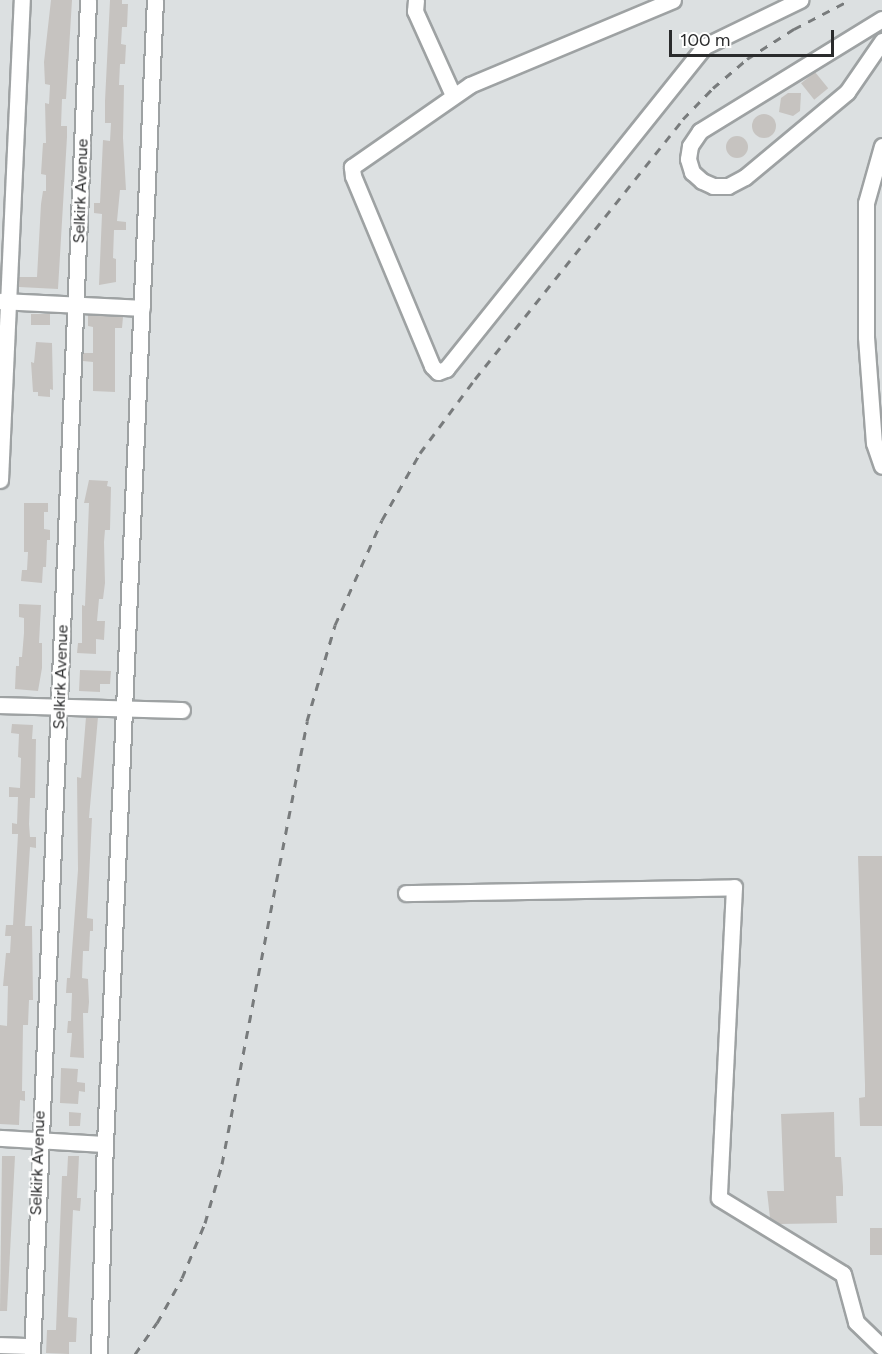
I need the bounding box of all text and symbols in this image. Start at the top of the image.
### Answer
scale bar [672,18,837,56]
text: 100 m [680,29,730,51]
street label: Selkirk Avenue [70,138,92,244]
street label: Selkirk Avenue [50,624,72,730]
street label: Selkirk Avenue [27,1110,49,1216]

